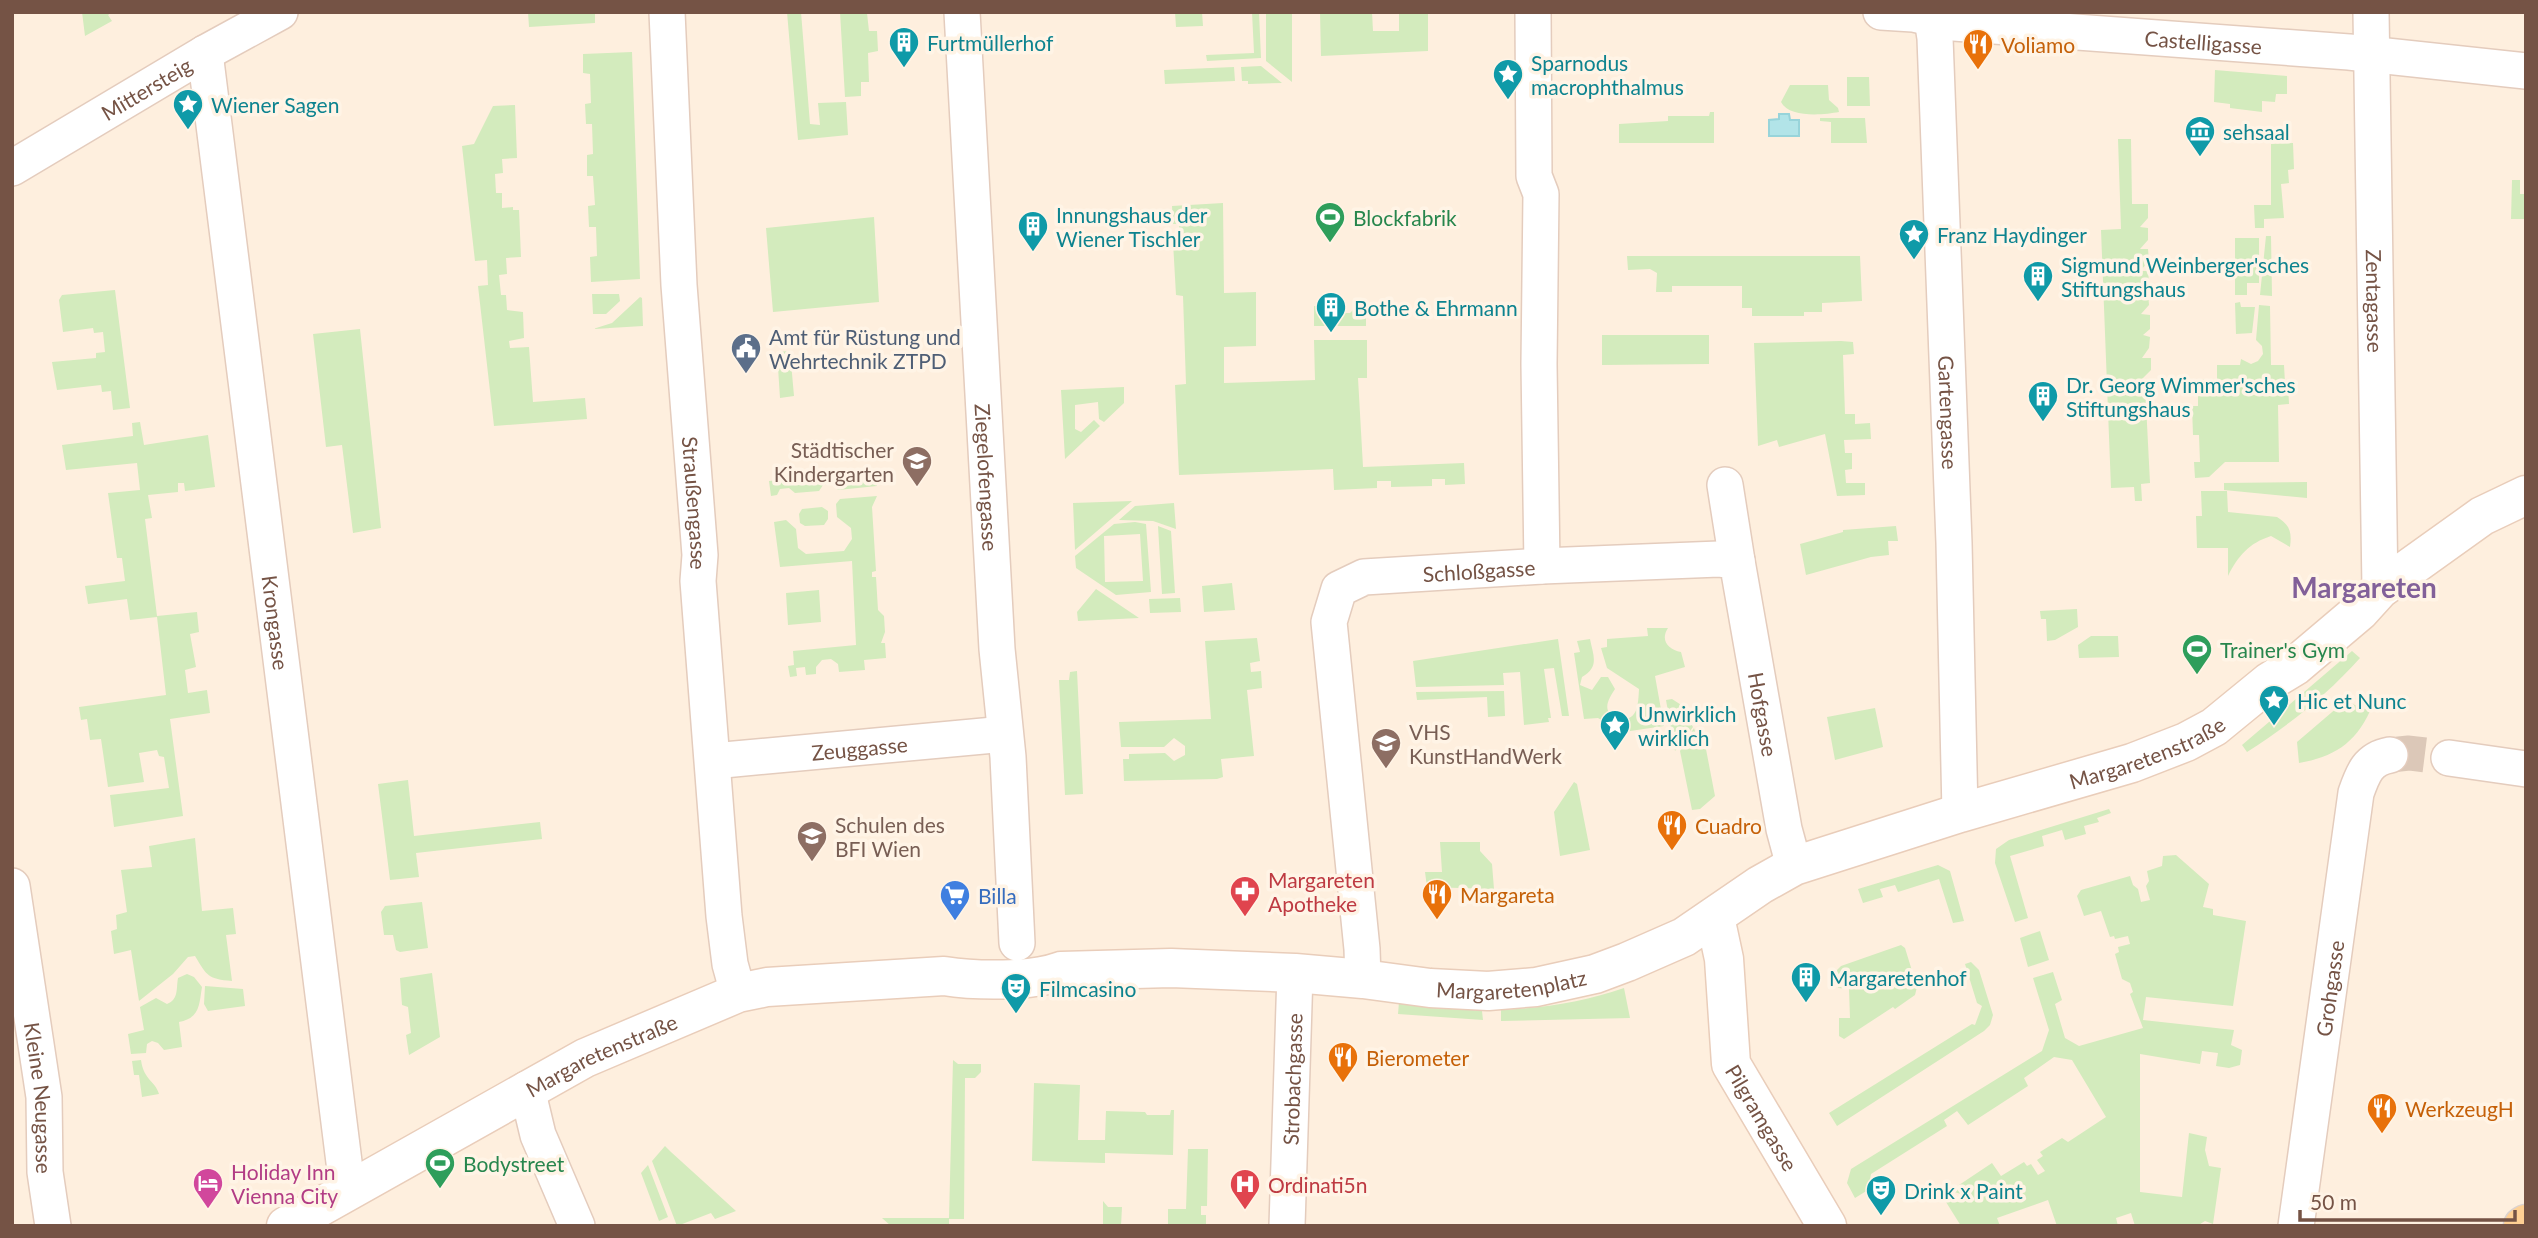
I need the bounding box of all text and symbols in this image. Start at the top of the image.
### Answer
building icon: Furtmüllerhof [887,25,921,69]
street label: Castelligasse [2144,25,2263,58]
restaurant icon: Voliamo [1961,27,1995,71]
place label: Furtmüllerhof [927,30,1054,55]
place label: Voliamo [2001,32,2075,57]
place label: Sparnodus macrophthalmus [1531,50,1684,99]
street label: Mittersteig [96,52,196,125]
place icon: Sparnodus macrophthalmus [1491,57,1525,101]
place icon: Wiener Sagen [171,87,205,131]
place label: Wiener Sagen [211,92,339,117]
museum icon: sehsaal [2183,114,2217,158]
place label: sehsaal [2223,119,2290,144]
sports icon: Blockfabrik [1313,200,1347,244]
place label: Innungshaus der Wiener Tischler [1056,202,1208,251]
place label: Blockfabrik [1353,205,1457,230]
building icon: Innungshaus der Wiener Tischler [1016,209,1050,253]
place icon: Franz Haydinger [1897,217,1931,261]
place label: Franz Haydinger [1937,222,2087,247]
street label: Zentagasse [2362,249,2389,353]
place label: Sigmund Weinberger'sches Stiftungshaus [2061,252,2309,301]
building icon: Sigmund Weinberger'sches Stiftungshaus [2021,259,2055,303]
building icon: Bothe & Ehrmann [1314,290,1348,334]
place label: Bothe & Ehrmann [1354,295,1518,320]
place label: Amt für Rüstung und Wehrtechnik ZTPD [769,324,961,373]
public building icon: Amt für Rüstung und Wehrtechnik ZTPD [729,331,763,375]
street label: Gartengasse [1934,355,1964,470]
place label: Dr. Georg Wimmer'sches Stiftungshaus [2066,372,2296,421]
building icon: Dr. Georg Wimmer'sches Stiftungshaus [2026,379,2060,423]
street label: Ziegelofengasse [971,403,1004,552]
street label: Straußengasse [678,435,713,571]
place label: Städtischer Kindergarten [774,437,894,486]
school or university icon: Städtischer Kindergarten [900,444,934,488]
street label: Schloßgasse [1422,554,1536,586]
district label: Margareten [2291,570,2437,604]
street label: Krongasse [258,574,295,671]
sports icon: Trainer's Gym [2180,632,2214,676]
place label: Trainer's Gym [2220,637,2345,662]
street label: Hofgasse [1744,670,1784,758]
place icon: Hic et Nunc [2257,683,2291,727]
place label: Hic et Nunc [2297,688,2407,713]
place label: Unwirklich wirklich [1638,701,1736,750]
place icon: Unwirklich wirklich [1598,708,1632,752]
street label: Margaretenstraße [2066,711,2230,793]
place label: VHS KunstHandWerk [1409,719,1562,768]
school or university icon: VHS KunstHandWerk [1369,726,1403,770]
street label: Zeuggasse [810,731,909,764]
restaurant icon: Cuadro [1655,808,1689,852]
place label: Schulen des BFI Wien [835,812,945,861]
place label: Cuadro [1695,813,1762,838]
school or university icon: Schulen des BFI Wien [795,819,829,863]
place label: Margareten Apotheke [1268,867,1375,916]
pharmacy icon: Margareten Apotheke [1228,874,1262,918]
restaurant icon: Margareta [1420,877,1454,921]
supermarket icon: Billa [938,878,972,922]
place label: Margareta [1460,882,1555,907]
place label: Billa [978,883,1017,908]
street label: Grohgasse [2310,939,2348,1038]
building icon: Margaretenhof [1789,960,1823,1004]
street label: Margaretenplatz [1436,964,1589,1004]
place label: Margaretenhof [1829,965,1967,990]
theatre icon: Filmcasino [999,971,1033,1015]
place label: Filmcasino [1039,976,1136,1001]
street label: Margaretenstraße [521,1008,680,1101]
street label: Strobachgasse [1277,1013,1306,1146]
street label: Kleine Neugasse [20,1020,58,1174]
restaurant icon: Bierometer [1326,1040,1360,1084]
place label: Bierometer [1366,1045,1469,1070]
street label: Pilgramgasse [1721,1059,1804,1175]
restaurant icon: WerkzeugH [2365,1091,2399,1135]
place label: WerkzeugH [2405,1096,2514,1121]
sports icon: Bodystreet [423,1146,457,1190]
place label: Bodystreet [463,1151,565,1176]
place label: Holiday Inn Vienna City [231,1159,338,1208]
hotel icon: Holiday Inn Vienna City [191,1166,225,1210]
hospital icon: Ordinati5n [1228,1167,1262,1211]
place label: Ordinati5n [1268,1172,1368,1197]
theatre icon: Drink x Paint [1864,1173,1898,1217]
place label: Drink x Paint [1904,1178,2023,1203]
scale bar [2300,1178,2515,1222]
text: 50 m [2310,1189,2357,1214]

